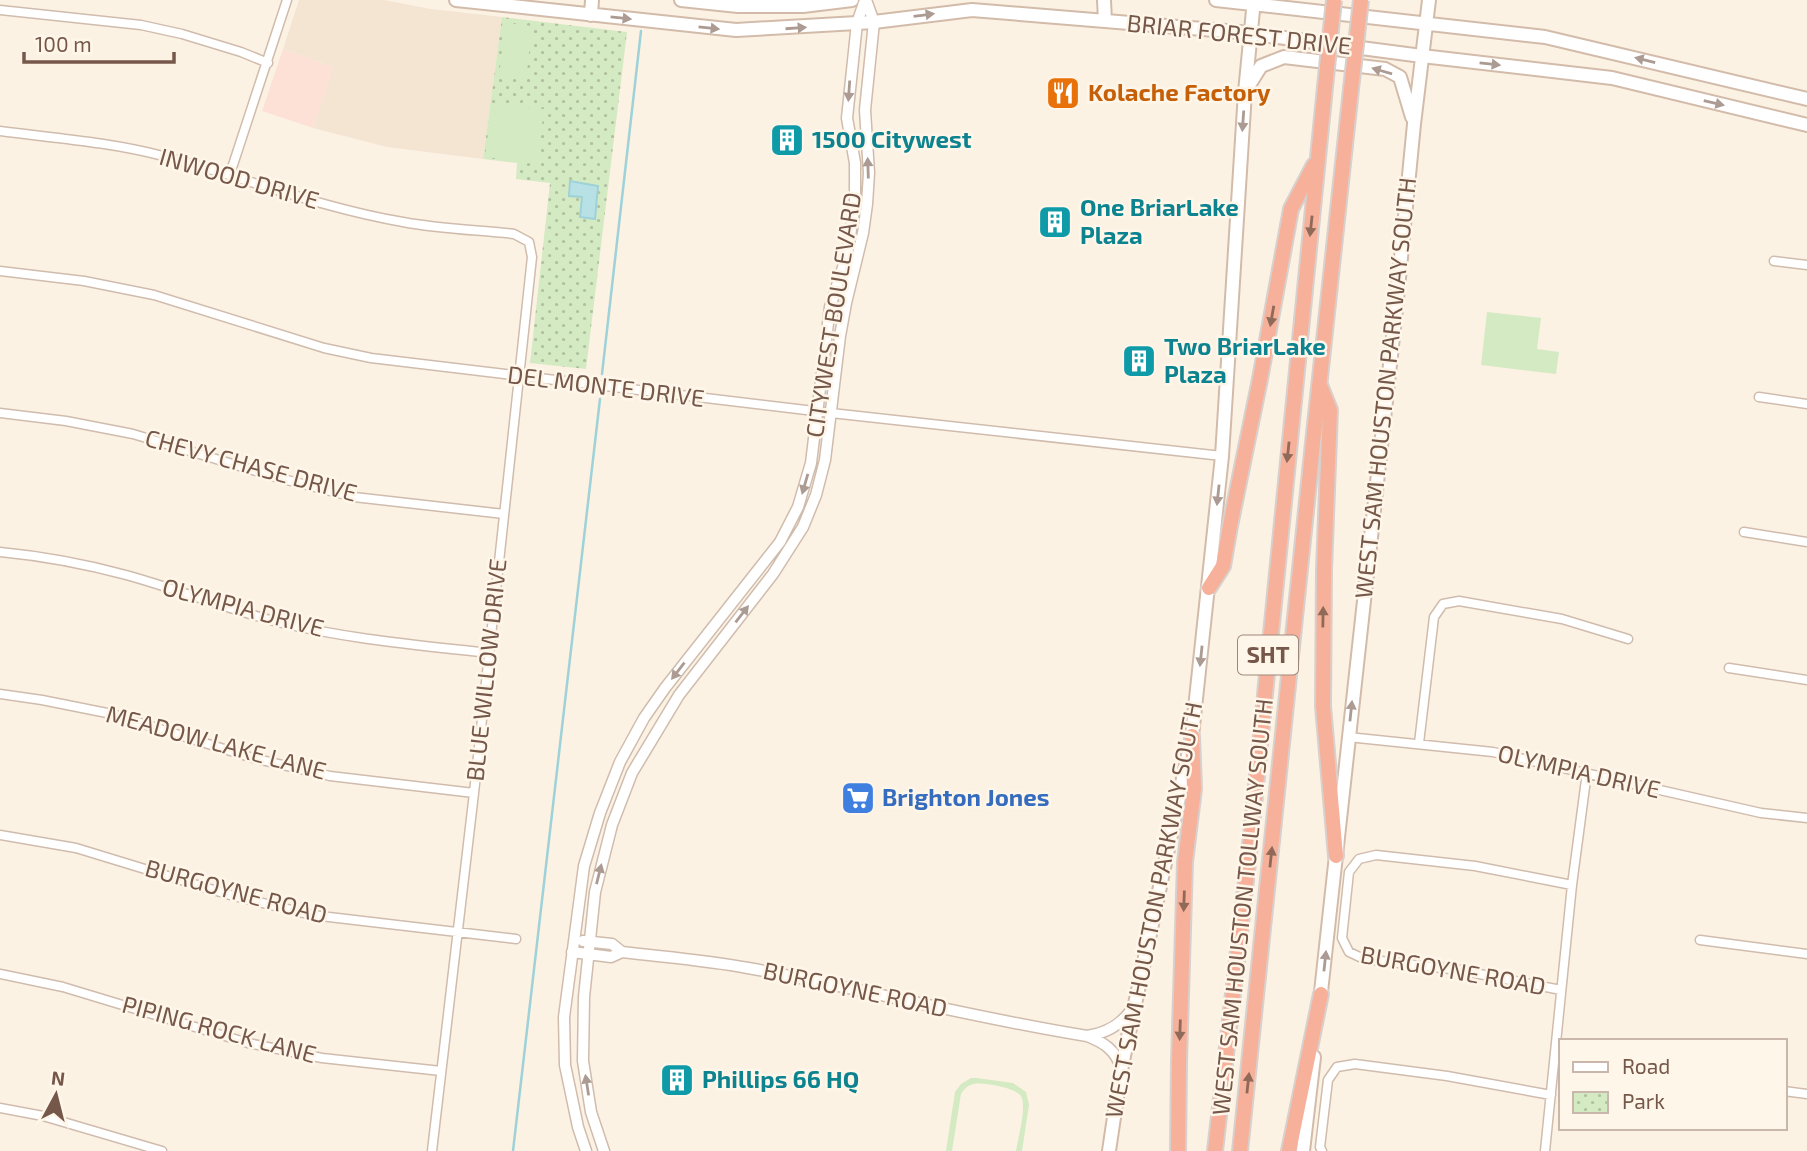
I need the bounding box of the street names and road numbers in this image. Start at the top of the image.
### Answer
street label: BRIAR FOREST DRIVE [1126,7,1353,60]
street label: INWOOD DRIVE [156,141,322,214]
street label: WEST SAM HOUSTON PARKWAY SOUTH [1348,176,1421,600]
street label: CITYWEST BOULEVARD [799,190,866,440]
street label: DEL MONTE DRIVE [506,359,706,412]
street label: CHEVY CHASE DRIVE [142,422,360,507]
street label: BLUE WILLOW DRIVE [459,557,512,782]
street label: OLYMPIA DRIVE [159,571,327,642]
road number: SHT [1238,636,1298,674]
street label: WEST SAM HOUSTON TOLLWAY SOUTH [1205,697,1278,1117]
street label: MEADOW LAKE LANE [103,698,330,785]
street label: WEST SAM HOUSTON PARKWAY SOUTH [1098,699,1207,1120]
street label: OLYMPIA DRIVE [1495,738,1663,803]
street label: BURGOYNE ROAD [142,852,331,929]
street label: BURGOYNE ROAD [1358,939,1548,1000]
street label: BURGOYNE ROAD [761,955,950,1022]
street label: PIPING ROCK LANE [119,989,320,1068]

